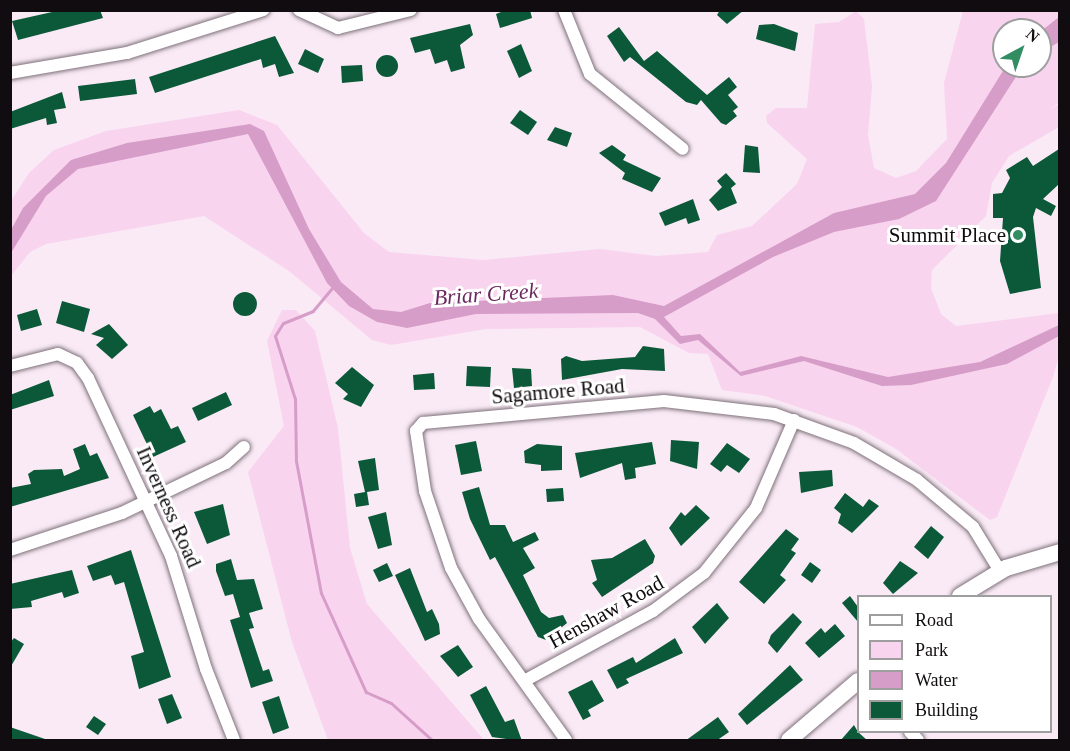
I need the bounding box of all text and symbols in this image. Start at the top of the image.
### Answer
north arrow [992,18,1052,78]
text: N [1023,25,1042,46]
place label: Summit Place [889,222,1006,248]
marker: Summit Place [1011,228,1025,242]
water label: Briar Creek [433,277,539,311]
street label: Sagamore Road [490,373,626,409]
street label: Inverness Road [131,442,207,572]
street label: Henshaw Road [544,570,668,654]
legend [857,595,1052,733]
text: Road [915,610,953,630]
text: Park [915,640,948,660]
text: Water [915,670,958,690]
text: Building [915,700,978,720]

